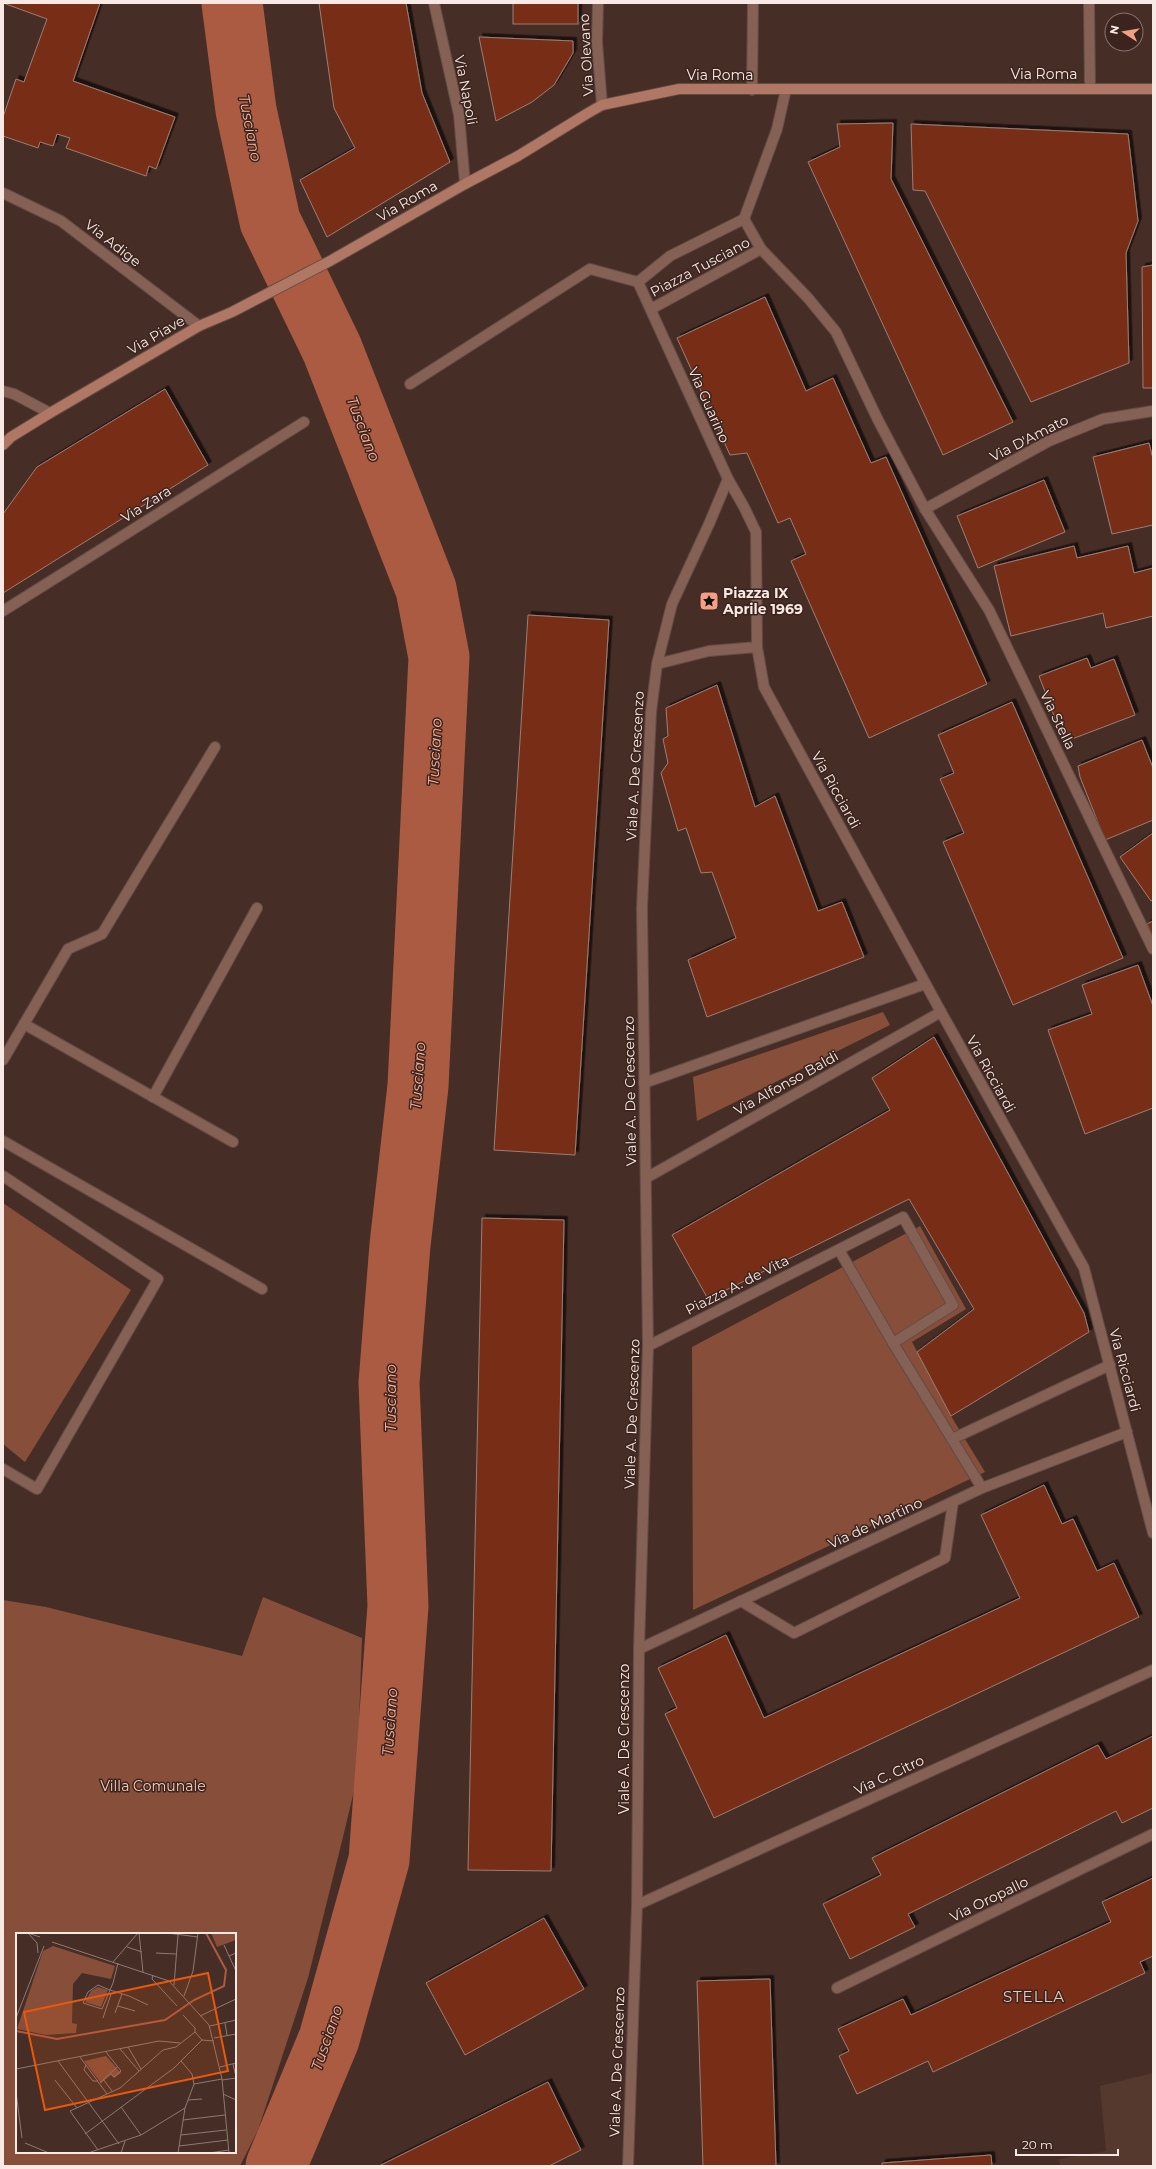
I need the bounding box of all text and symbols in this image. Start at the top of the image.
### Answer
north arrow [1104,12,1144,52]
street label: Via Olevano [575,13,597,97]
text: N [1106,24,1122,36]
street label: Via Napoli [450,54,482,126]
street label: Via Roma [1010,65,1078,83]
street label: Via Roma [686,66,754,84]
water label: Tusciano [235,93,266,163]
street label: Via Roma [373,176,441,226]
street label: Via Adige [81,215,145,271]
street label: Piazza Tusciano [647,233,753,301]
street label: Via Piave [124,311,188,359]
street label: Via Guarino [684,364,734,446]
water label: Tusciano [342,394,385,464]
street label: Via D'Amato [987,410,1072,466]
street label: Via Zara [118,482,174,526]
place label: Piazza IX Aprile 1969 [722,584,803,618]
place icon: Piazza IX Aprile 1969 [698,590,720,612]
street label: Via Stella [1036,688,1080,752]
street label: Viale A. De Crescenzo [622,690,648,842]
water label: Tusciano [423,718,446,786]
street label: Via Ricciardi [807,748,865,832]
street label: Viale A. De Crescenzo [620,1015,640,1166]
street label: Via Ricciardi [962,1032,1020,1116]
water label: Tusciano [406,1041,429,1110]
street label: Via Alfonso Baldi [730,1047,842,1119]
street label: Piazza A. de Vita [682,1251,792,1319]
street label: Via Ricciardi [1105,1326,1145,1414]
street label: Viale A. De Crescenzo [620,1338,644,1489]
water label: Tusciano [381,1364,400,1432]
street label: Via de Martino [825,1493,925,1553]
street label: Viale A. De Crescenzo [615,1664,633,1814]
water label: Tusciano [378,1687,401,1756]
street label: Via C. Citro [851,1751,927,1799]
park label: Villa Comunale [100,1777,206,1795]
street label: Via Oropallo [947,1872,1031,1926]
inset map [16,1933,236,2153]
street label: Viale A. De Crescenzo [605,1986,629,2137]
district label: STELLA [1003,1987,1065,2006]
water label: Tusciano [306,2003,347,2073]
scale bar [1016,2131,1118,2157]
text: 20 m [1022,2137,1053,2152]

